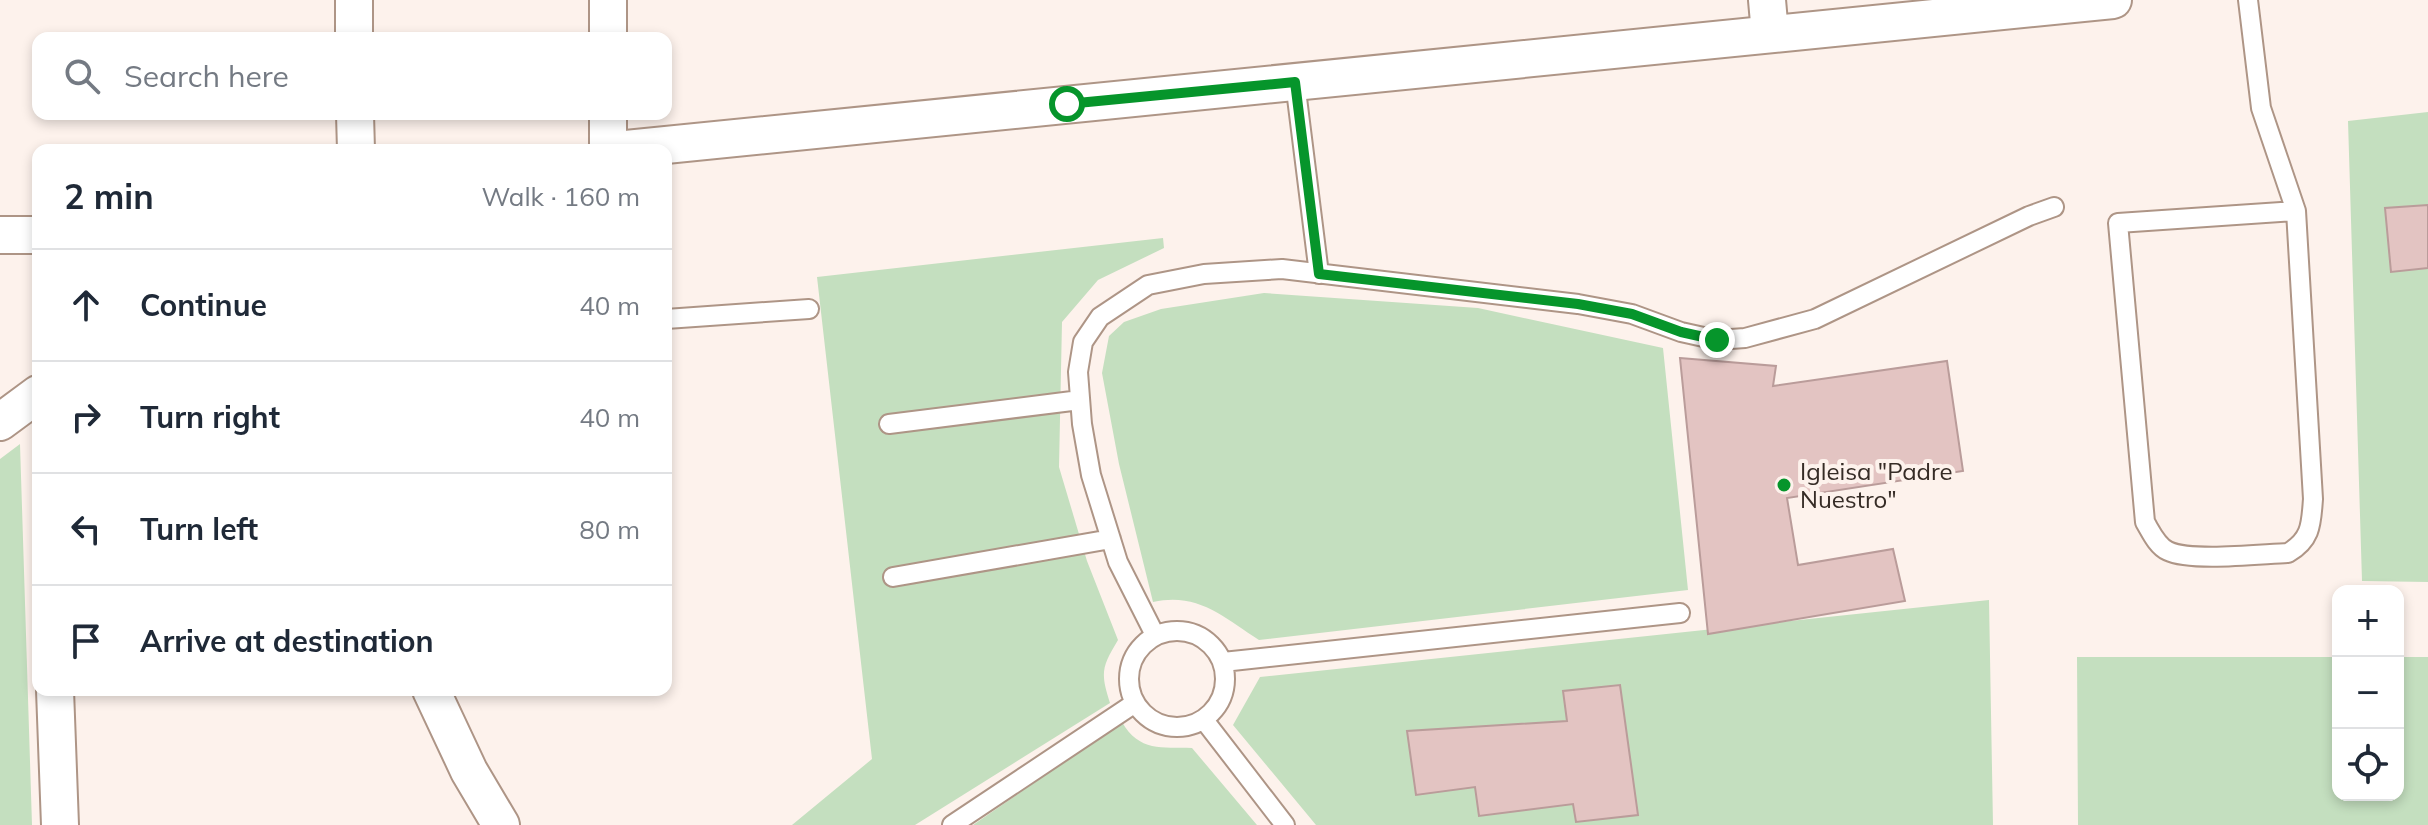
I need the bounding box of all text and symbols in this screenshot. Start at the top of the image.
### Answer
search box [32,32,672,120]
icon: search [60,54,104,98]
text: Search here [124,57,289,95]
route start [1049,86,1085,122]
text: 2 min [64,175,154,218]
text: Walk · 160 m [481,180,640,213]
icon: ahead [64,283,108,327]
text: Continue [140,286,267,324]
text: 40 m [579,289,640,322]
route end [1699,322,1735,358]
icon: right [64,395,108,439]
text: Turn right [140,398,280,436]
text: 40 m [579,401,640,434]
place label: Igleisa "Padre Nuestro" [1800,456,1953,514]
marker: Igleisa "Padre Nuestro" [1775,476,1793,494]
icon: left [64,507,108,551]
text: Turn left [140,510,258,548]
text: 80 m [579,513,640,546]
map controls [2332,585,2404,801]
button: + [2332,585,2404,657]
icon: arrive [64,619,108,663]
text: Arrive at destination [140,622,434,660]
button: − [2332,657,2404,729]
button: locate [2332,729,2404,801]

